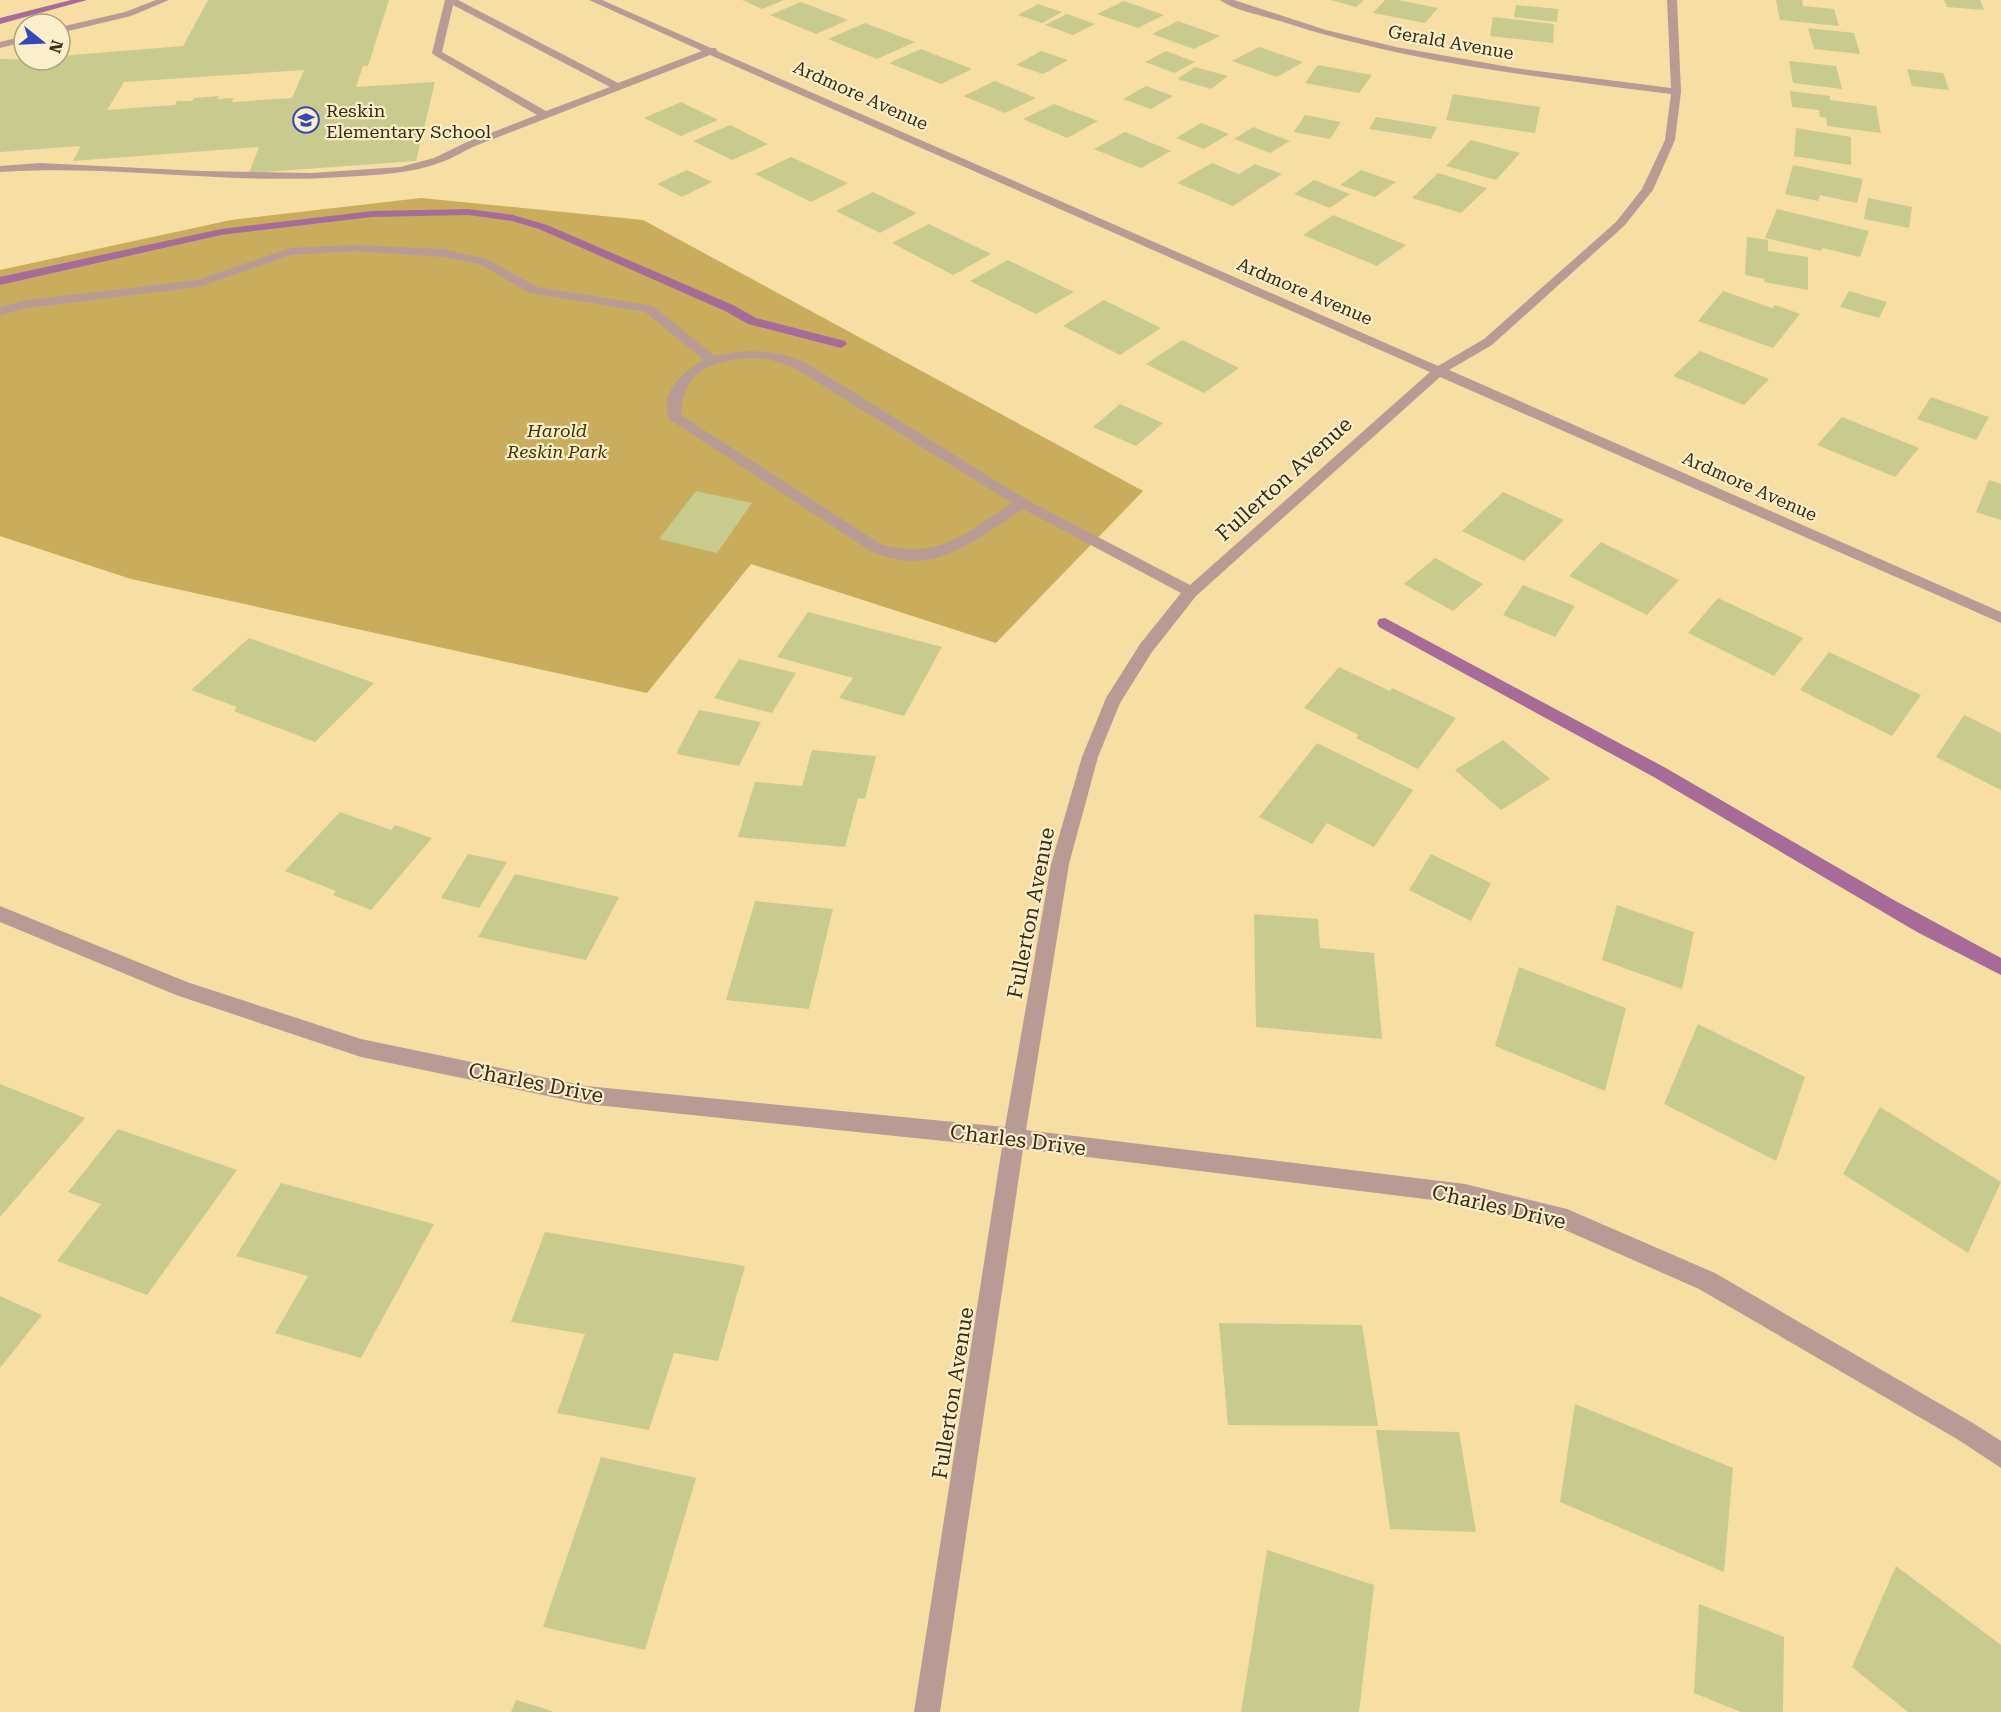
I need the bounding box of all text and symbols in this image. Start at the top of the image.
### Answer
north arrow [12,12,72,72]
street label: Gerald Avenue [1386,21,1516,63]
text: N [45,38,67,55]
street label: Ardmore Avenue [790,56,932,134]
place label: Reskin Elementary School [326,100,491,142]
school or university icon: Reskin Elementary School [291,105,321,135]
street label: Ardmore Avenue [1234,253,1376,329]
street label: Fullerton Avenue [1211,412,1357,546]
park label: Harold Reskin Park [506,420,607,462]
street label: Ardmore Avenue [1679,447,1821,525]
street label: Fullerton Avenue [1003,825,1059,1001]
street label: Charles Drive [467,1058,605,1108]
street label: Charles Drive [949,1120,1087,1160]
street label: Charles Drive [1430,1180,1568,1234]
street label: Fullerton Avenue [928,1305,978,1481]

